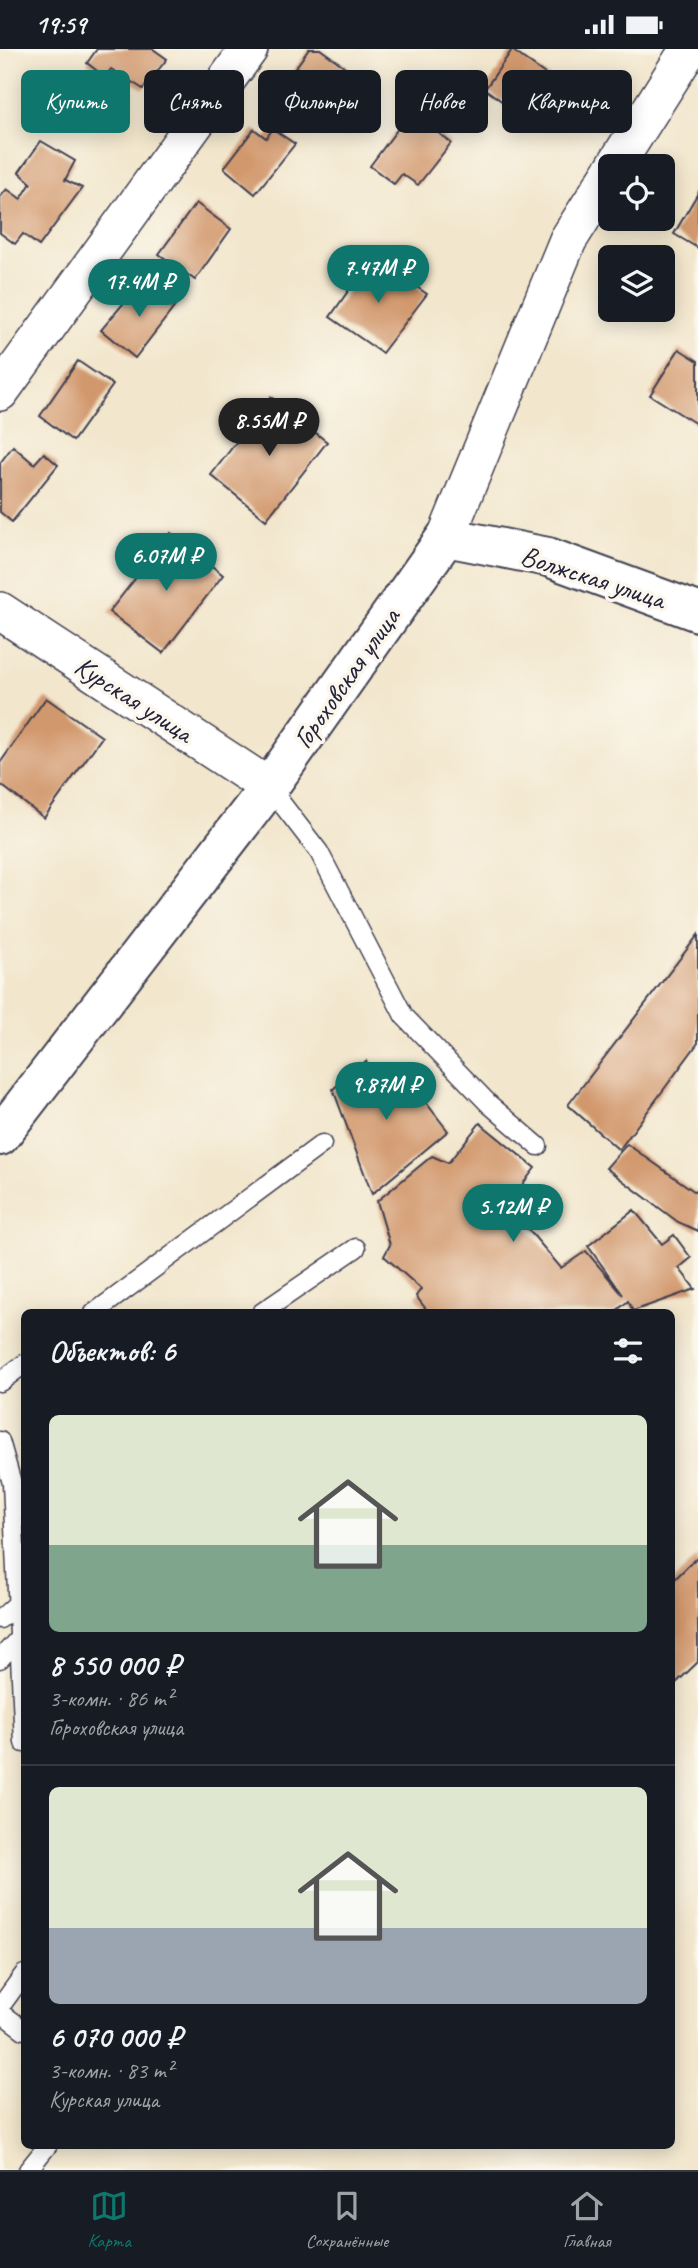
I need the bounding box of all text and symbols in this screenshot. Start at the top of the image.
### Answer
text: 19:59 [35,8,86,41]
chip: Купить [21,70,130,133]
chip: Снять [144,70,244,133]
chip: Фильтры [258,70,381,133]
chip: Новое [395,70,488,133]
chip: Квартира [502,70,632,133]
map controls [598,154,675,322]
button: locate [598,154,675,231]
pin: 7.47M ₽ [313,245,443,305]
button: layers [598,245,675,322]
text: 7.47M ₽ [343,253,413,282]
pin: 17.4M ₽ [74,259,204,319]
text: 17.4M ₽ [104,267,174,296]
pin: 8.55M ₽ [204,399,334,458]
text: 8.55M ₽ [234,406,304,435]
pin: 6.07M ₽ [101,533,231,593]
street label: Волжская улица [516,537,672,618]
text: 6.07M ₽ [131,541,201,570]
street label: Гороховская улица [285,600,408,755]
street label: Курская улица [68,648,202,751]
pin: 9.87M ₽ [321,1063,451,1122]
text: 9.87M ₽ [351,1070,421,1099]
pin: 5.12M ₽ [448,1185,578,1244]
text: 5.12M ₽ [478,1192,548,1221]
text: Объектов: 6 [49,1332,175,1370]
icon: filters [609,1332,647,1370]
icon: home [285,1461,411,1587]
text: 8 550 000 ₽ [49,1646,180,1684]
text: 3-комн. · 86 m² [49,1684,173,1713]
text: Гороховская улица [49,1713,183,1742]
icon: home [285,1833,411,1959]
text: 6 070 000 ₽ [49,2018,181,2056]
text: 3-комн. · 83 m² [49,2056,173,2085]
text: Курская улица [49,2085,159,2114]
tab: Карта [87,2187,131,2253]
tab: Сохранённые [306,2187,388,2253]
tab: Главная [563,2187,611,2253]

